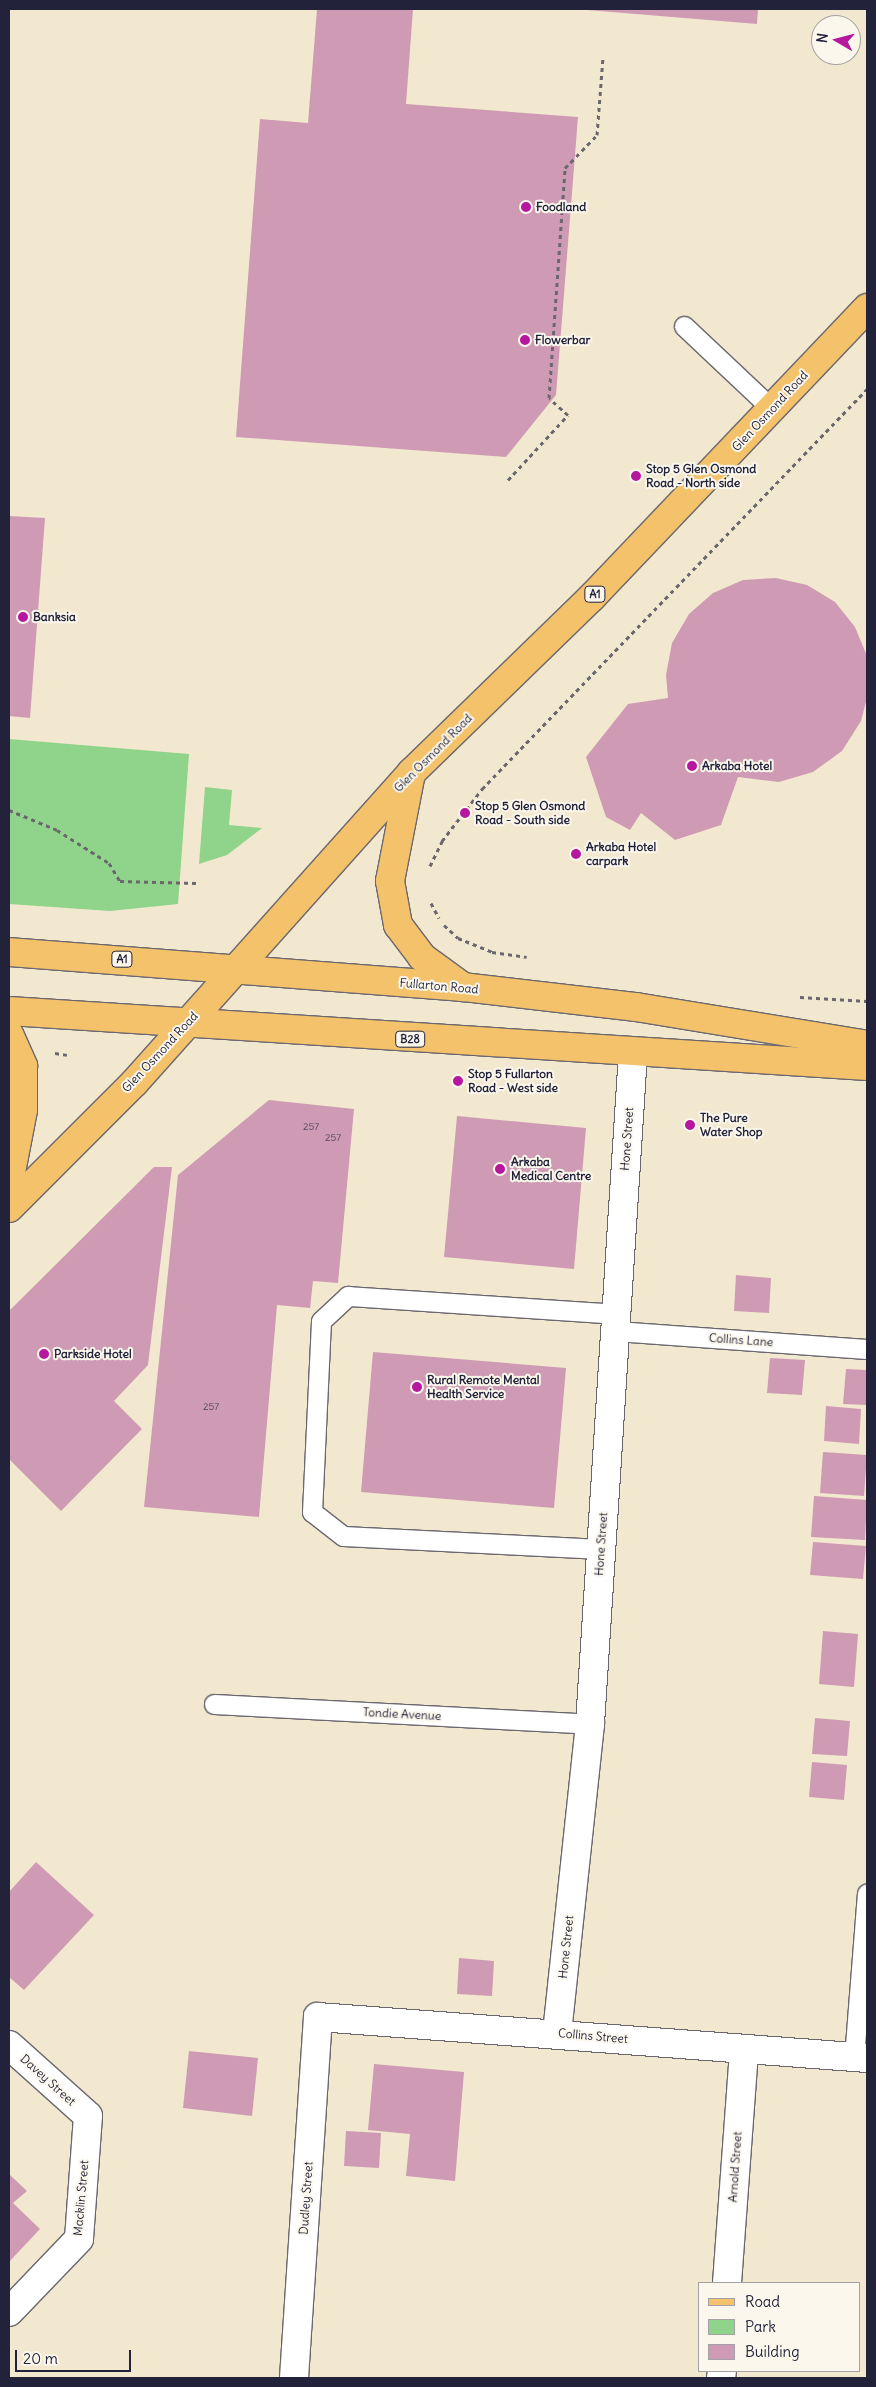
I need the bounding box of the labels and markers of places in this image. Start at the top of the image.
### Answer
place label: Foodland [536,200,586,214]
marker: Foodland [520,201,532,213]
place label: Flowerbar [535,333,590,347]
marker: Flowerbar [519,334,531,346]
place label: Stop 5 Glen Osmond Road - North side [646,462,756,490]
marker: Stop 5 Glen Osmond Road - North side [630,470,642,482]
place label: Banksia [33,610,76,624]
marker: Banksia [17,611,29,623]
place label: Arkaba Hotel [702,759,772,773]
marker: Arkaba Hotel [686,760,698,772]
place label: Stop 5 Glen Osmond Road - South side [475,799,585,827]
marker: Stop 5 Glen Osmond Road - South side [459,807,471,819]
place label: Arkaba Hotel carpark [586,840,656,868]
marker: Arkaba Hotel carpark [570,848,582,860]
place label: Stop 5 Fullarton Road - West side [468,1067,558,1095]
marker: Stop 5 Fullarton Road - West side [452,1075,464,1087]
place label: The Pure Water Shop [700,1111,763,1139]
marker: The Pure Water Shop [684,1119,696,1131]
place label: Arkaba Medical Centre [511,1155,591,1183]
marker: Arkaba Medical Centre [493,1162,507,1176]
place label: Parkside Hotel [54,1347,132,1361]
marker: Parkside Hotel [38,1348,50,1360]
place label: Rural Remote Mental Health Service [427,1373,540,1401]
marker: Rural Remote Mental Health Service [411,1381,423,1393]

